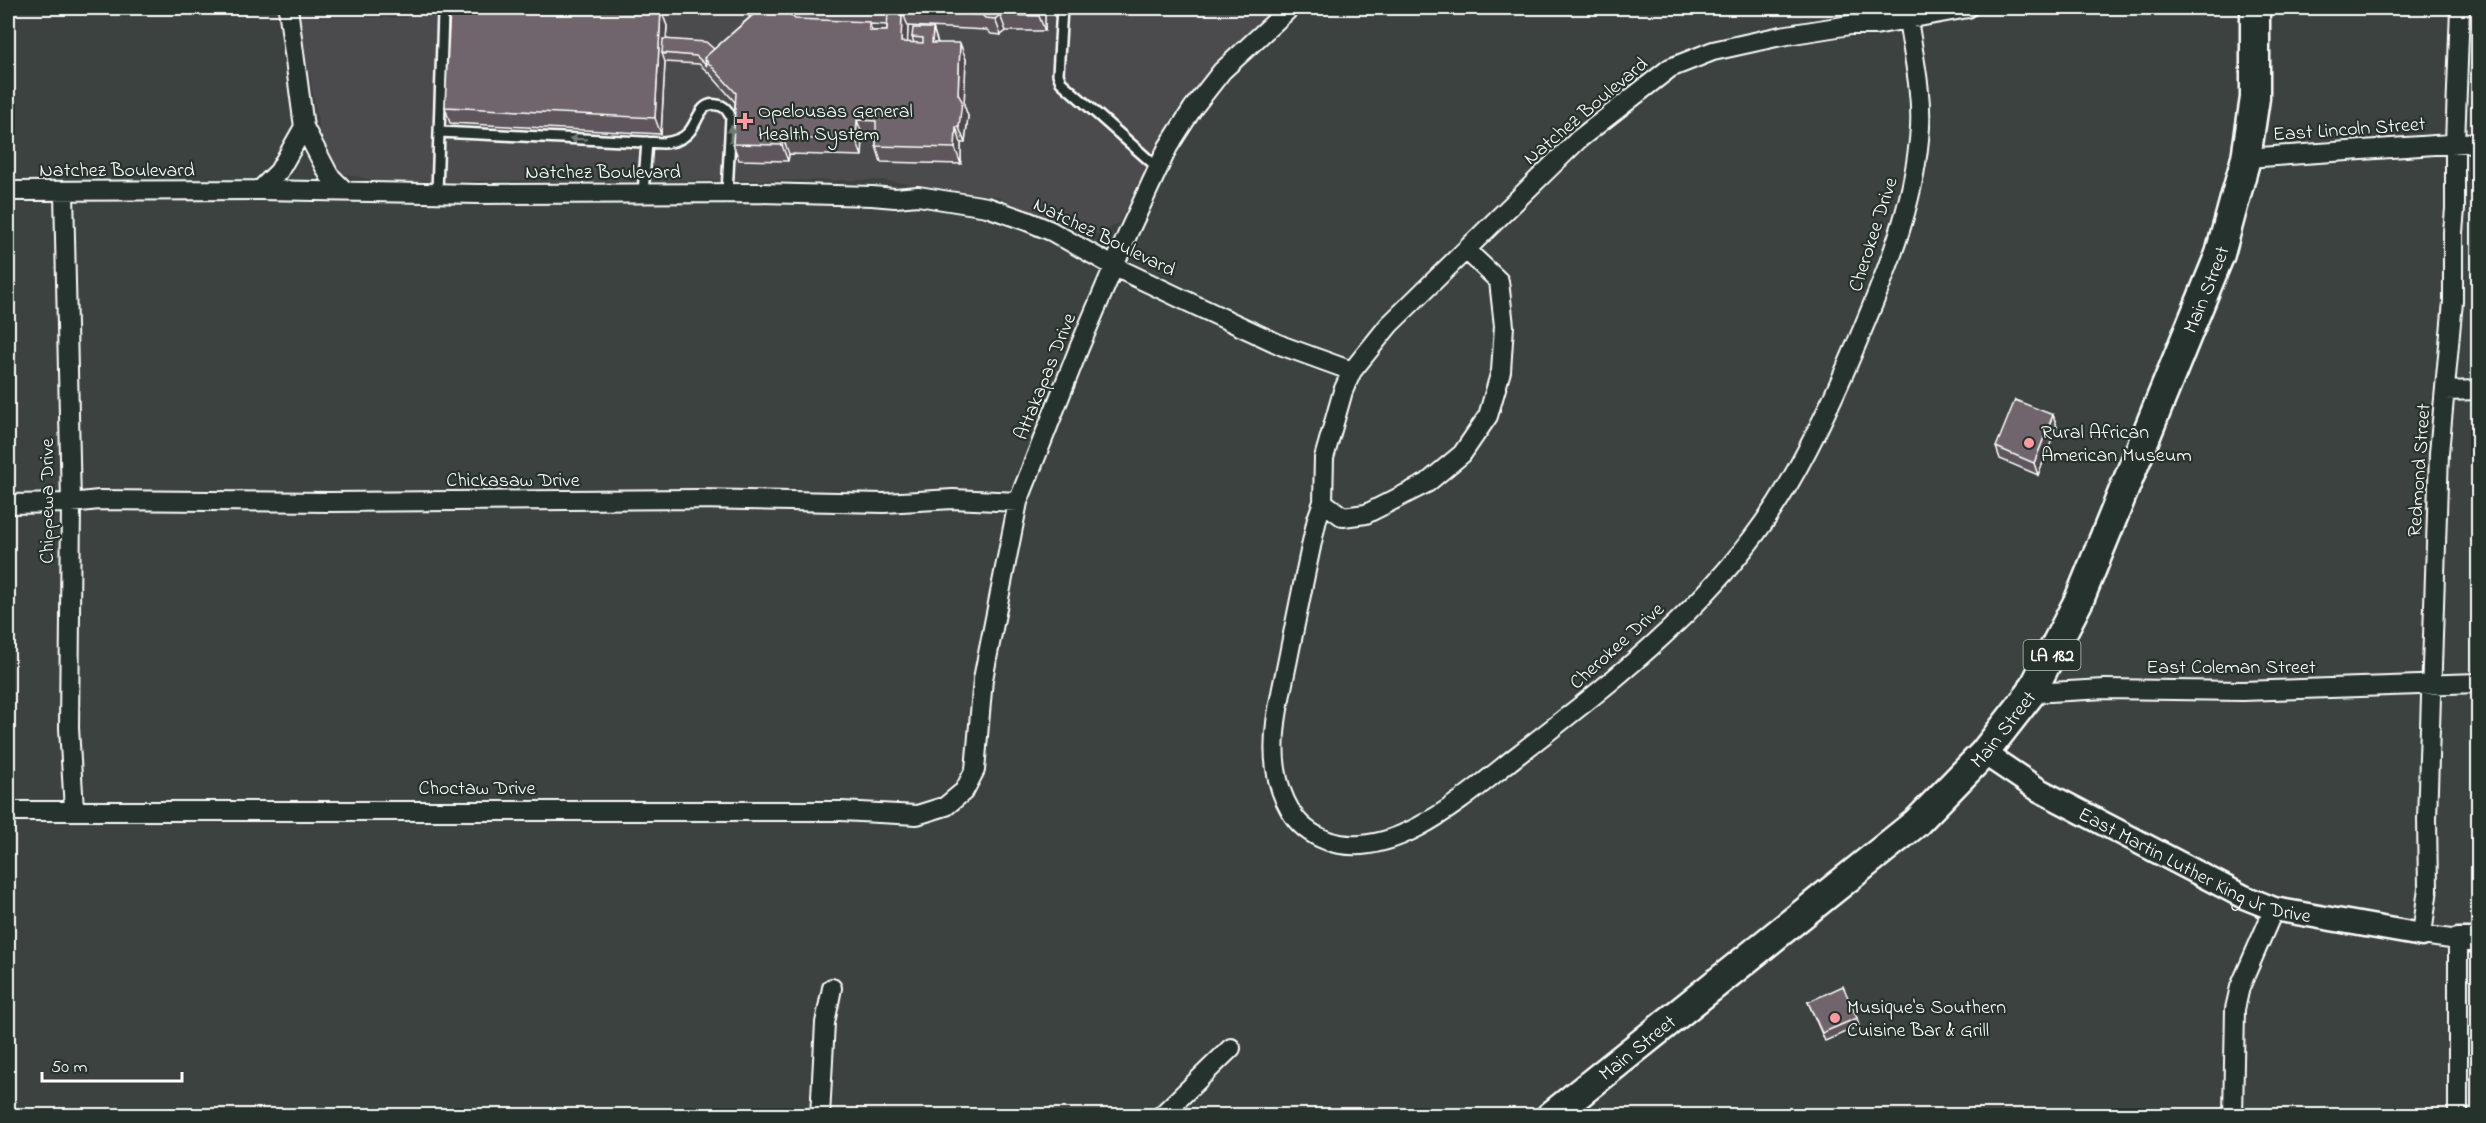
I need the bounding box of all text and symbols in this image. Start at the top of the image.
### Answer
street label: Natchez Boulevard [1518,51,1655,173]
place label: Opelousas General Health System [758,98,913,150]
street label: East Lincoln Street [2272,111,2427,150]
marker: Opelousas General Health System [736,112,754,130]
one-way arrow [726,125,735,144]
one-way arrow [568,134,587,143]
street label: Natchez Boulevard [39,157,195,186]
street label: Natchez Boulevard [525,159,681,188]
street label: Cherokee Drive [1842,174,1907,296]
street label: Natchez Boulevard [1028,191,1180,285]
street label: Main Street [2177,243,2239,338]
street label: Attakapas Drive [1008,309,1085,445]
street label: Redmond Street [2401,402,2440,538]
place label: Rural African American Museum [2041,419,2192,471]
marker: Rural African American Museum [2022,436,2036,450]
street label: Chippewa Drive [34,438,63,564]
street label: Chickasaw Drive [446,467,580,496]
street label: Cherokee Drive [1564,596,1672,697]
road number: LA 182 [2024,640,2080,670]
street label: East Coleman Street [2146,654,2316,683]
street label: Main Street [1965,685,2045,776]
street label: Choctaw Drive [418,775,536,804]
street label: East Martin Luther King Jr Drive [2072,801,2313,932]
place label: Musique's Southern Cuisine Bar & Grill [1847,994,2006,1046]
street label: Main Street [1593,1009,1683,1089]
marker: Musique's Southern Cuisine Bar & Grill [1828,1011,1842,1025]
scale bar [42,1045,182,1083]
text: 50 m [51,1055,88,1081]

